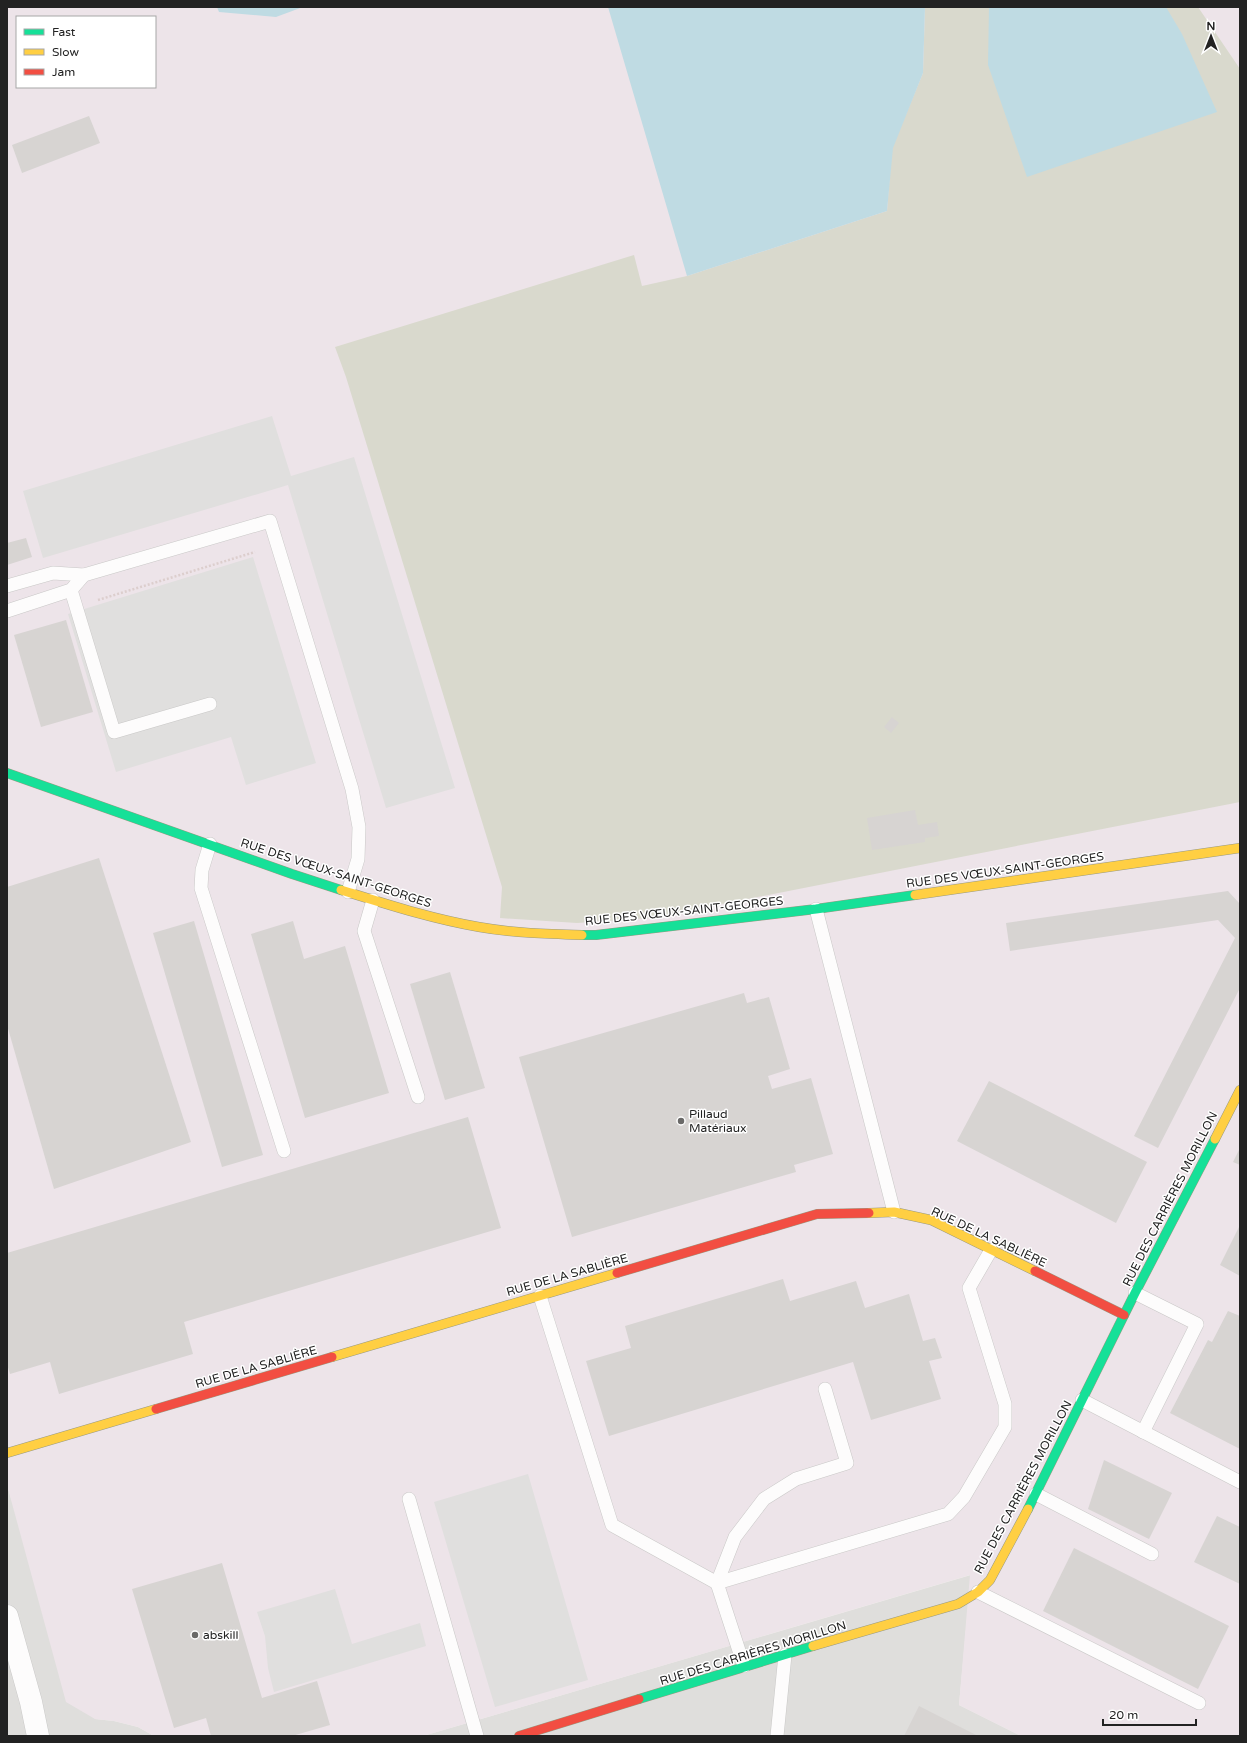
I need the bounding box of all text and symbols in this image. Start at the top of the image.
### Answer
legend [16,16,156,88]
north arrow [1191,16,1231,56]
text: N [1207,20,1215,33]
text: Fast [52,25,76,39]
text: Slow [52,45,79,59]
text: Jam [52,65,75,79]
street label: RUE DES VŒUX-SAINT-GEORGES [239,835,433,911]
street label: RUE DES VŒUX-SAINT-GEORGES [905,849,1105,891]
street label: RUE DES VŒUX-SAINT-GEORGES [584,894,784,928]
place label: Pillaud Matériaux [689,1107,746,1135]
street label: RUE DES CARRIÈRES MORILLON [1120,1109,1220,1289]
marker: Pillaud Matériaux [676,1116,686,1126]
street label: RUE DE LA SABLIÈRE [929,1204,1049,1270]
street label: RUE DE LA SABLIÈRE [505,1251,630,1299]
street label: RUE DE LA SABLIÈRE [194,1343,319,1391]
street label: RUE DES CARRIÈRES MORILLON [971,1398,1075,1576]
street label: RUE DES CARRIÈRES MORILLON [658,1618,848,1688]
place label: abskill [203,1628,239,1642]
marker: abskill [190,1630,200,1640]
scale bar [1103,1701,1196,1727]
text: 20 m [1109,1708,1138,1722]

